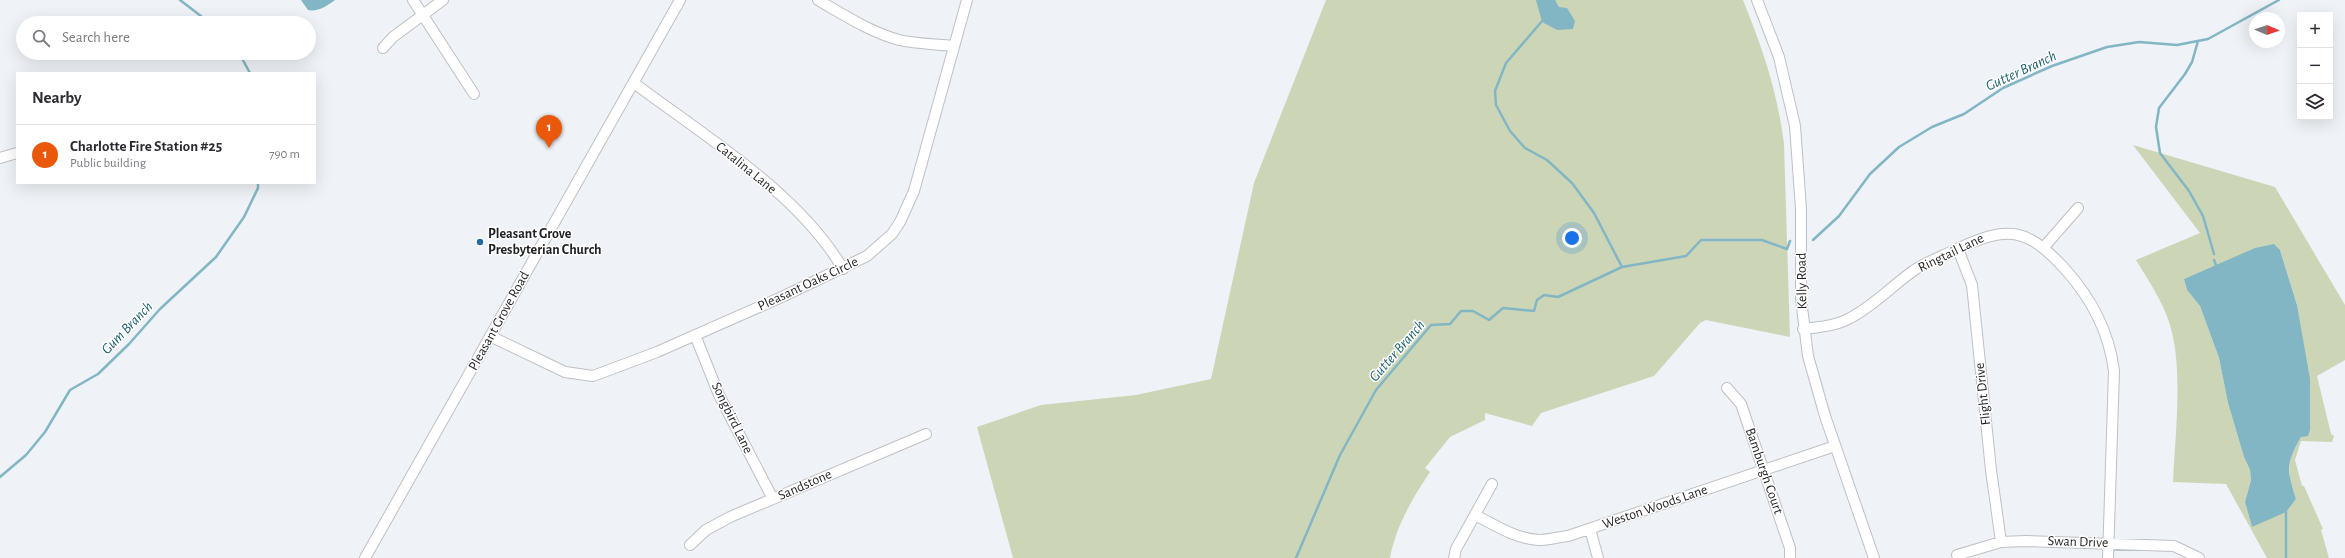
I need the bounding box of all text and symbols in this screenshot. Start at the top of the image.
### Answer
north arrow [2249,12,2285,48]
map controls [2297,12,2333,120]
button: + [2297,12,2333,48]
search box [16,16,316,60]
icon: search [30,27,52,49]
text: Search here [62,30,130,45]
water label: Gutter Branch [1983,48,2059,94]
button: − [2297,48,2333,84]
button: layers [2297,84,2333,120]
text: Nearby [32,89,82,106]
pin: 1 [536,115,562,148]
text: Charlotte Fire Station #25 [70,139,222,154]
street label: Catalina Lane [713,139,779,197]
text: 1 [43,148,47,161]
text: 790 m [269,148,300,161]
text: Public building [70,157,146,170]
place label: Pleasant Grove Presbyterian Church [488,227,602,257]
your location [1562,228,1582,248]
street label: Ringtail Lane [1916,231,1986,275]
marker: Pleasant Grove Presbyterian Church [475,237,485,247]
street label: Kelly Road [1795,252,1809,310]
street label: Pleasant Oaks Circle [756,255,860,313]
street label: Pleasant Grove Road [466,269,532,373]
water label: Gum Branch [99,299,155,357]
water label: Gutter Branch [1366,317,1428,385]
street label: Flight Drive [1973,362,1993,426]
street label: Songbird Lane [709,380,755,456]
street label: Bamburgh Court [1743,426,1785,516]
street label: Sandstone [776,467,834,503]
street label: Weston Woods Lane [1601,482,1709,532]
street label: Swan Drive [2048,534,2108,550]

